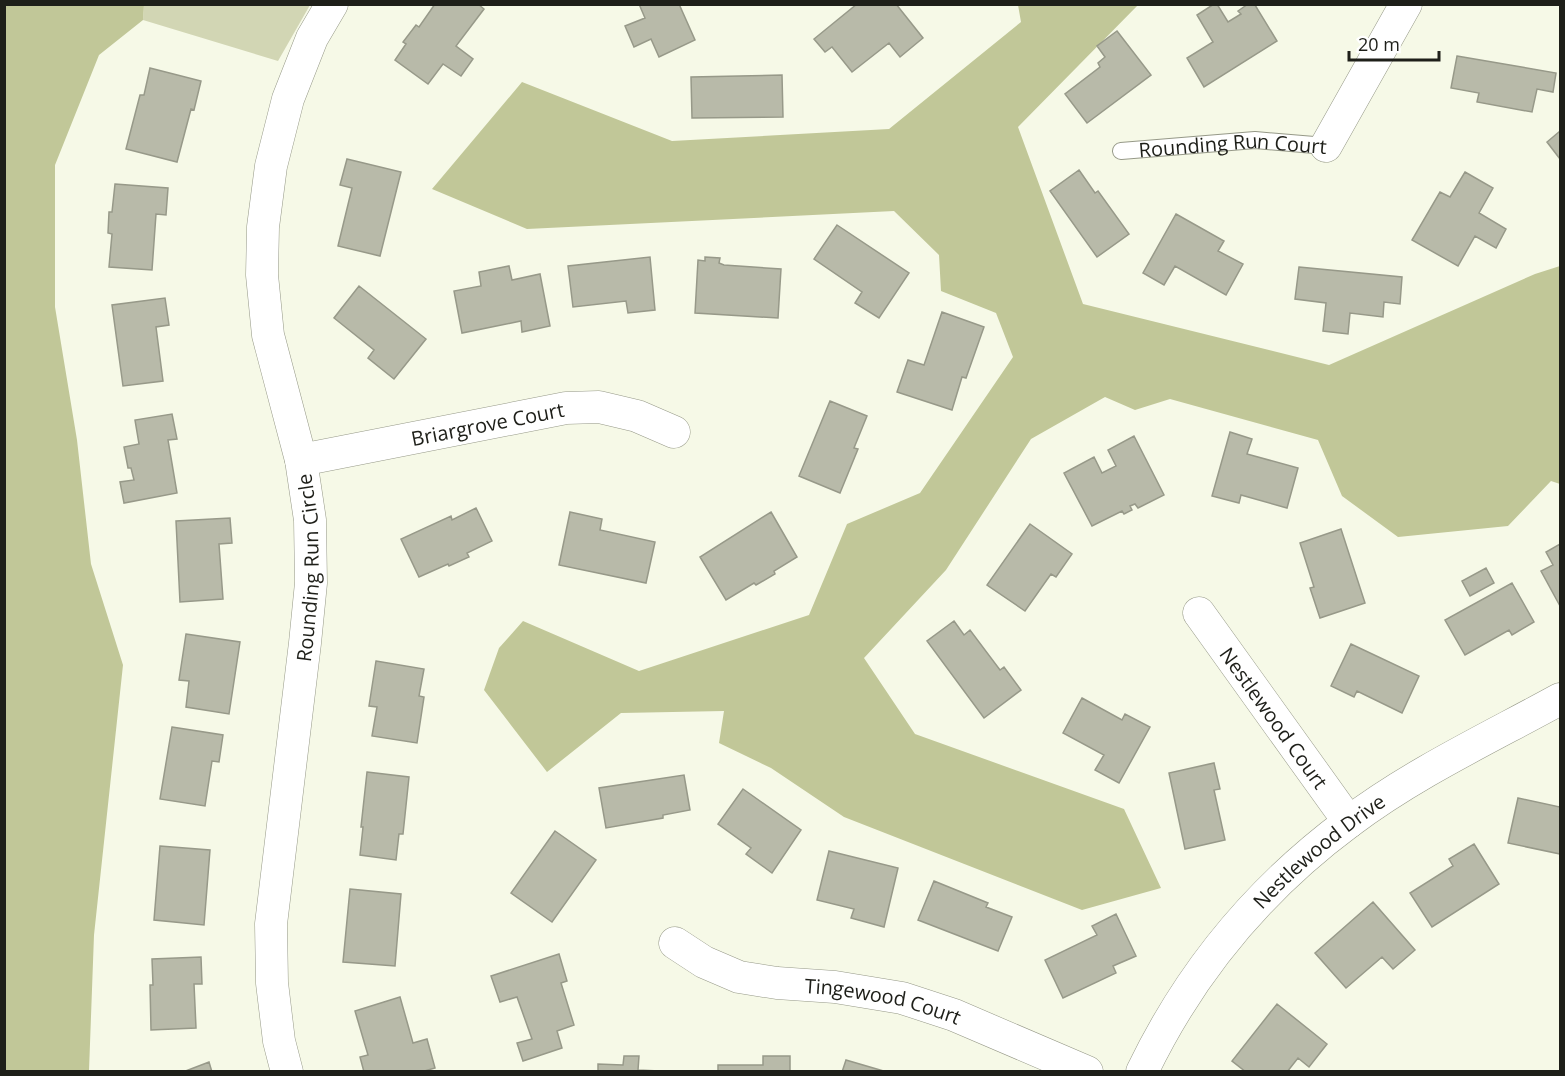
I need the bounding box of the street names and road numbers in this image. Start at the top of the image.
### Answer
street label: Rounding Run Court [1137,126,1328,163]
street label: Briargrove Court [409,395,566,452]
street label: Rounding Run Circle [289,472,325,663]
street label: Nestlewood Court [1214,641,1334,794]
street label: Nestlewood Drive [1246,787,1390,914]
street label: Tingewood Court [804,971,966,1030]

